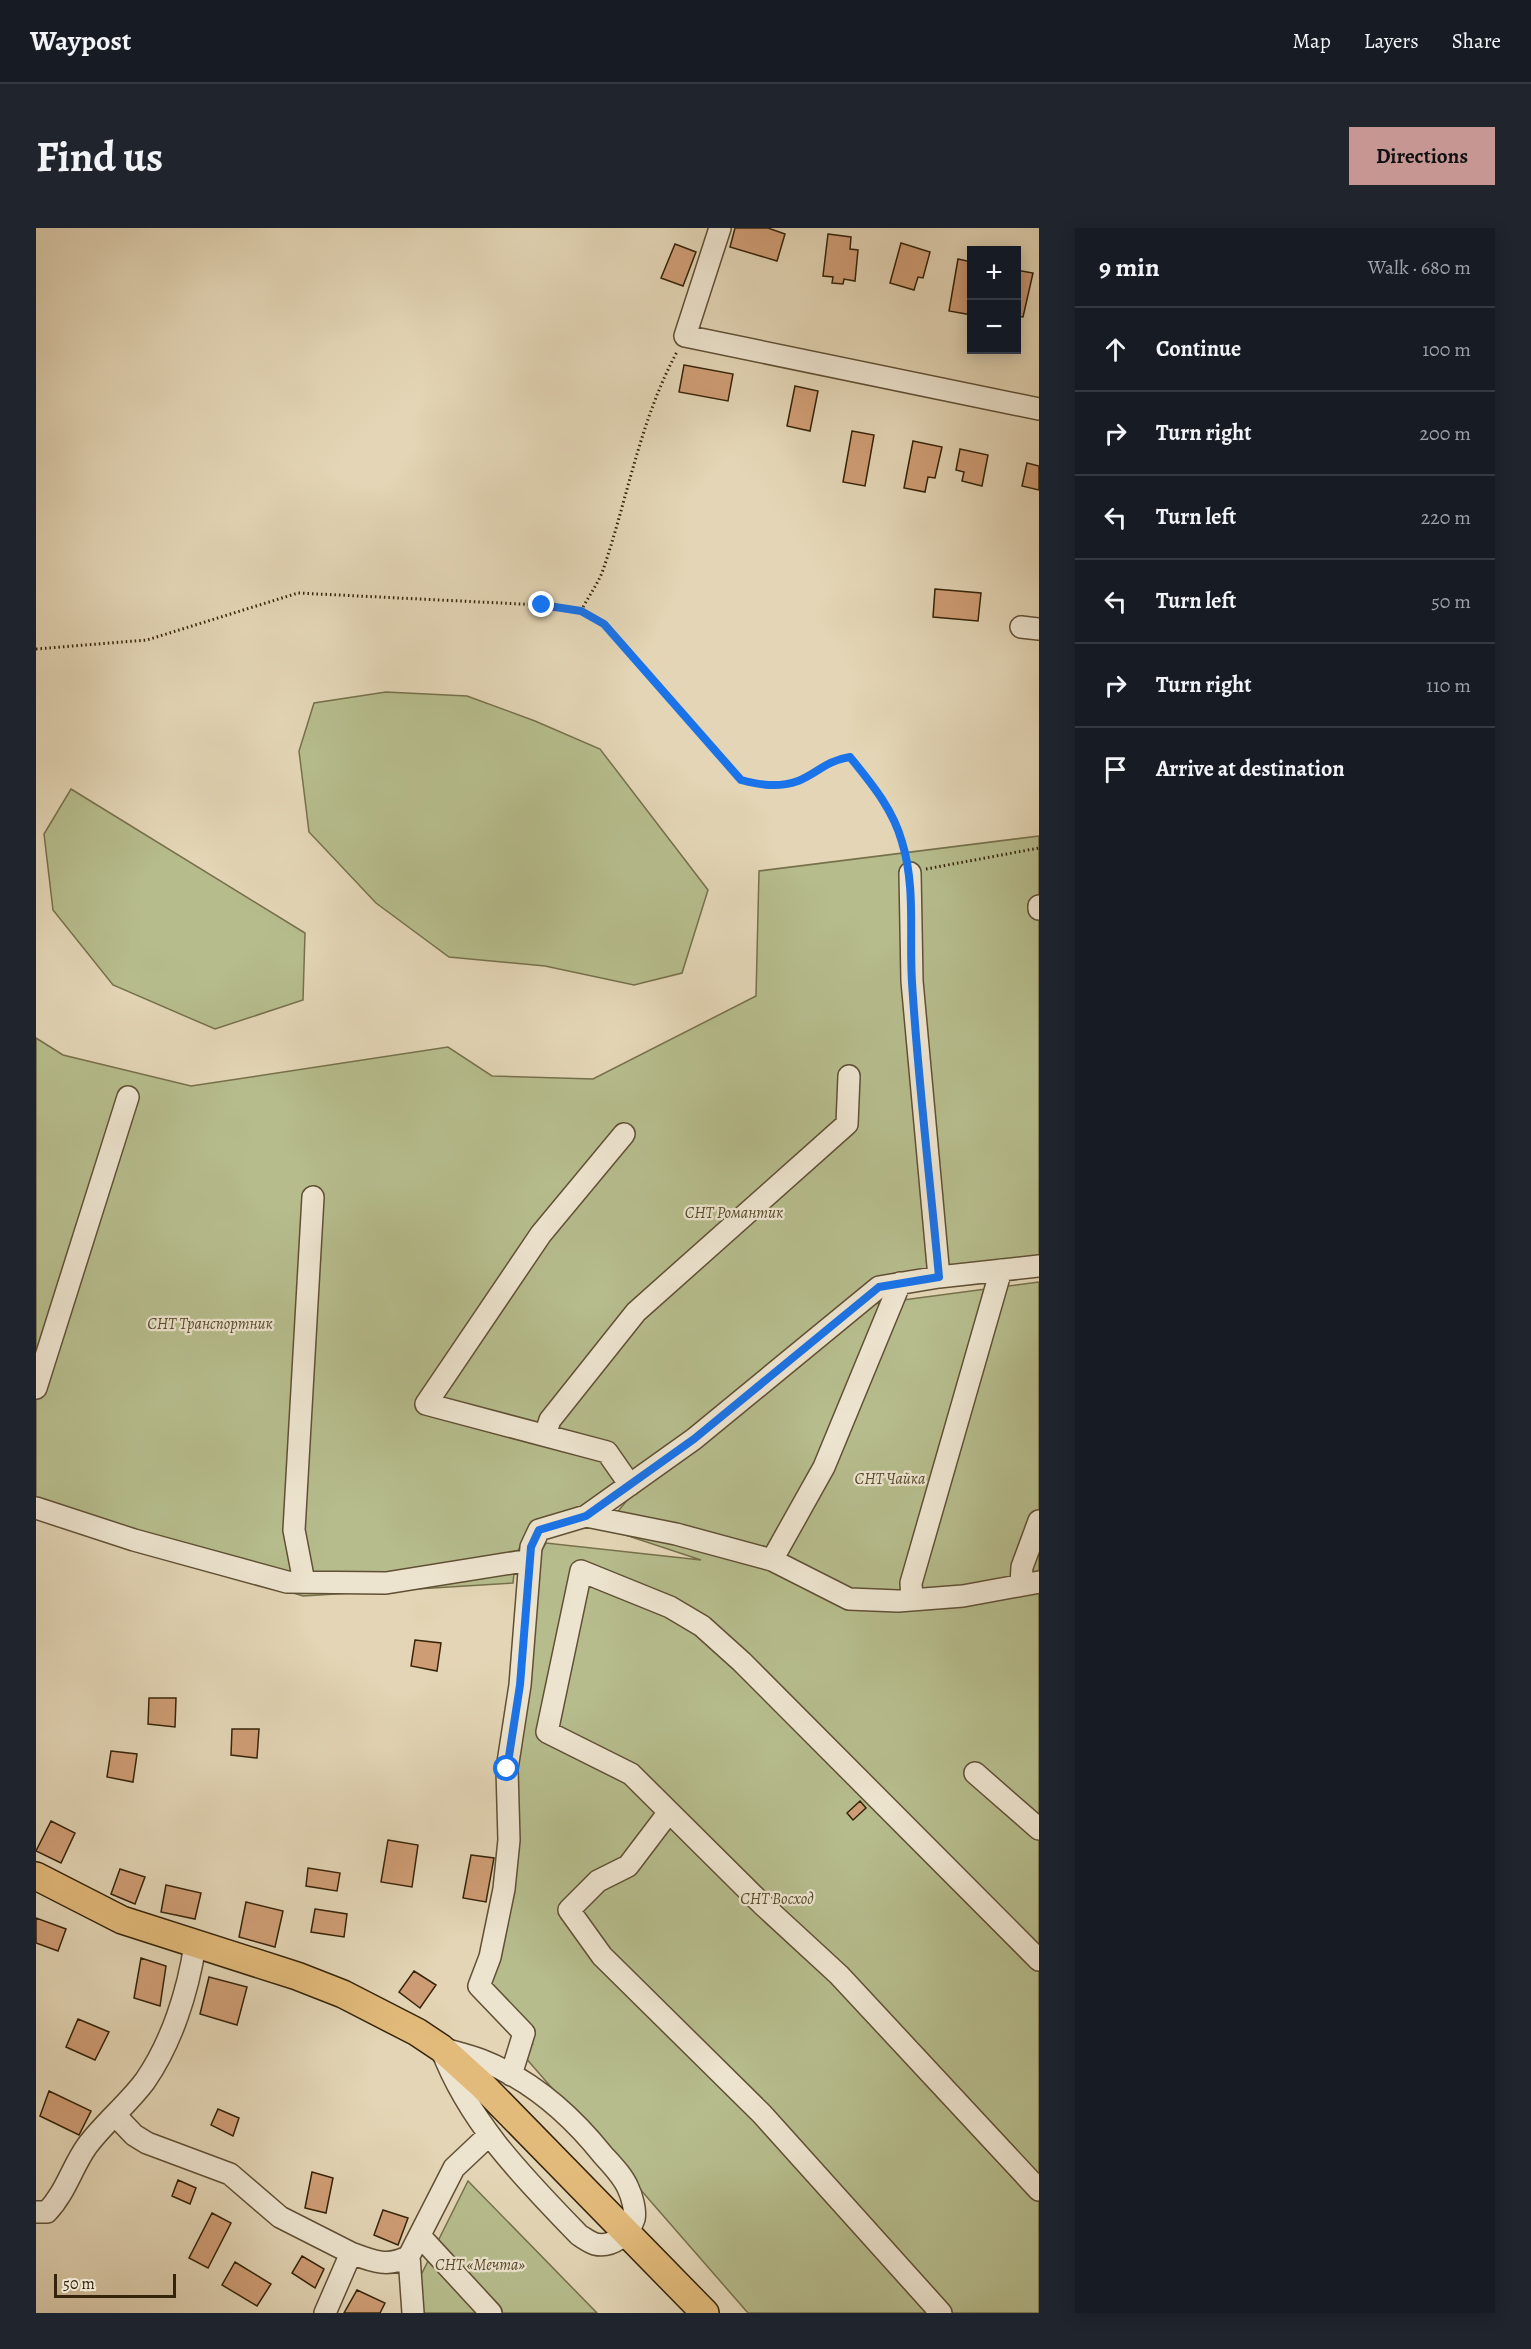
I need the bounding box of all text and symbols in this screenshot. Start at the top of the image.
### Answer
text: Waypost [30,22,131,60]
text: Map [1292,27,1331,55]
text: Layers [1364,27,1419,55]
text: Share [1452,27,1501,55]
button: Directions [1349,127,1495,185]
text: Find us [36,128,163,185]
map controls [967,246,1021,354]
button: + [967,246,1021,300]
text: 9 min [1099,250,1160,285]
text: Walk · 680 m [1368,254,1471,281]
button: − [967,300,1021,354]
icon: ahead [1099,333,1132,366]
text: Continue [1156,334,1241,364]
text: 100 m [1422,336,1471,363]
icon: right [1099,417,1132,450]
text: Turn right [1156,418,1252,448]
text: 200 m [1420,420,1471,447]
icon: left [1099,501,1132,534]
text: Turn left [1156,502,1236,532]
text: 220 m [1421,504,1471,531]
icon: left [1099,585,1132,618]
text: Turn left [1156,586,1236,616]
text: 50 m [1431,588,1471,615]
route end [528,591,554,617]
icon: right [1099,669,1132,702]
text: Turn right [1156,670,1252,700]
text: 110 m [1426,672,1471,699]
icon: arrive [1099,753,1132,786]
text: Arrive at destination [1156,754,1345,784]
park label: СНТ Романтик [685,1202,783,1224]
park label: СНТ Транспортник [147,1313,273,1335]
park label: СНТ Чайка [855,1468,925,1490]
route start [493,1755,519,1781]
park label: СНТ Восход [740,1888,814,1910]
park label: СНТ «Мечта» [435,2254,525,2276]
scale bar [54,2271,176,2298]
text: 50 m [63,2273,95,2295]

